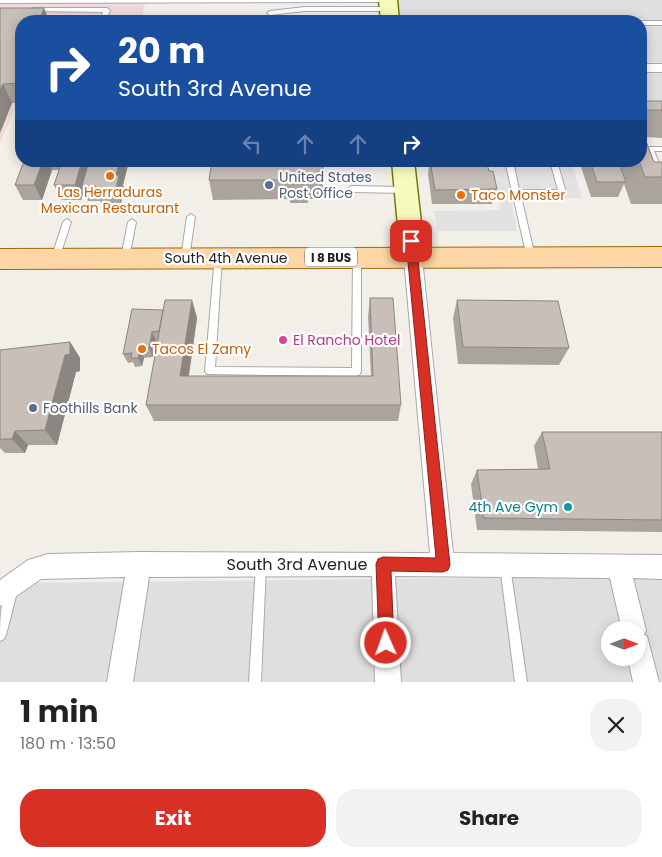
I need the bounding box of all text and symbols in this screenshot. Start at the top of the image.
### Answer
text: 20 m [118,26,205,75]
icon: right [35,35,100,100]
text: South 3rd Avenue [118,73,312,104]
icon: left [238,130,266,158]
icon: ahead [291,130,319,158]
icon: ahead [344,130,372,158]
icon: right [397,130,425,158]
place label: United States Post Office [279,167,372,203]
marker: Las Herraduras Mexican Restaurant [104,170,116,182]
marker: United States Post Office [263,179,275,191]
place label: Las Herraduras Mexican Restaurant [41,182,179,218]
place label: Taco Monster [471,185,566,205]
marker: Taco Monster [455,189,467,201]
pin [390,220,432,262]
icon: arrive [397,227,425,255]
street label: South 4th Avenue [164,248,288,268]
road number: I 8 BUS [305,248,357,266]
place label: El Rancho Hotel [293,330,400,350]
marker: El Rancho Hotel [277,334,289,346]
place label: Tacos El Zamy [152,339,251,359]
marker: Tacos El Zamy [136,343,148,355]
place label: Foothills Bank [43,398,138,418]
marker: Foothills Bank [27,402,39,414]
place label: 4th Ave Gym [468,497,558,517]
marker: 4th Ave Gym [562,501,574,513]
street label: South 3rd Avenue [227,553,367,576]
position arrow [359,616,411,668]
north arrow [601,621,646,666]
map controls [601,621,646,666]
text: 1 min [20,690,98,733]
button: close [590,699,642,751]
text: 180 m · 13:50 [20,732,116,755]
button: Exit [20,789,326,847]
button: Share [336,789,642,847]

